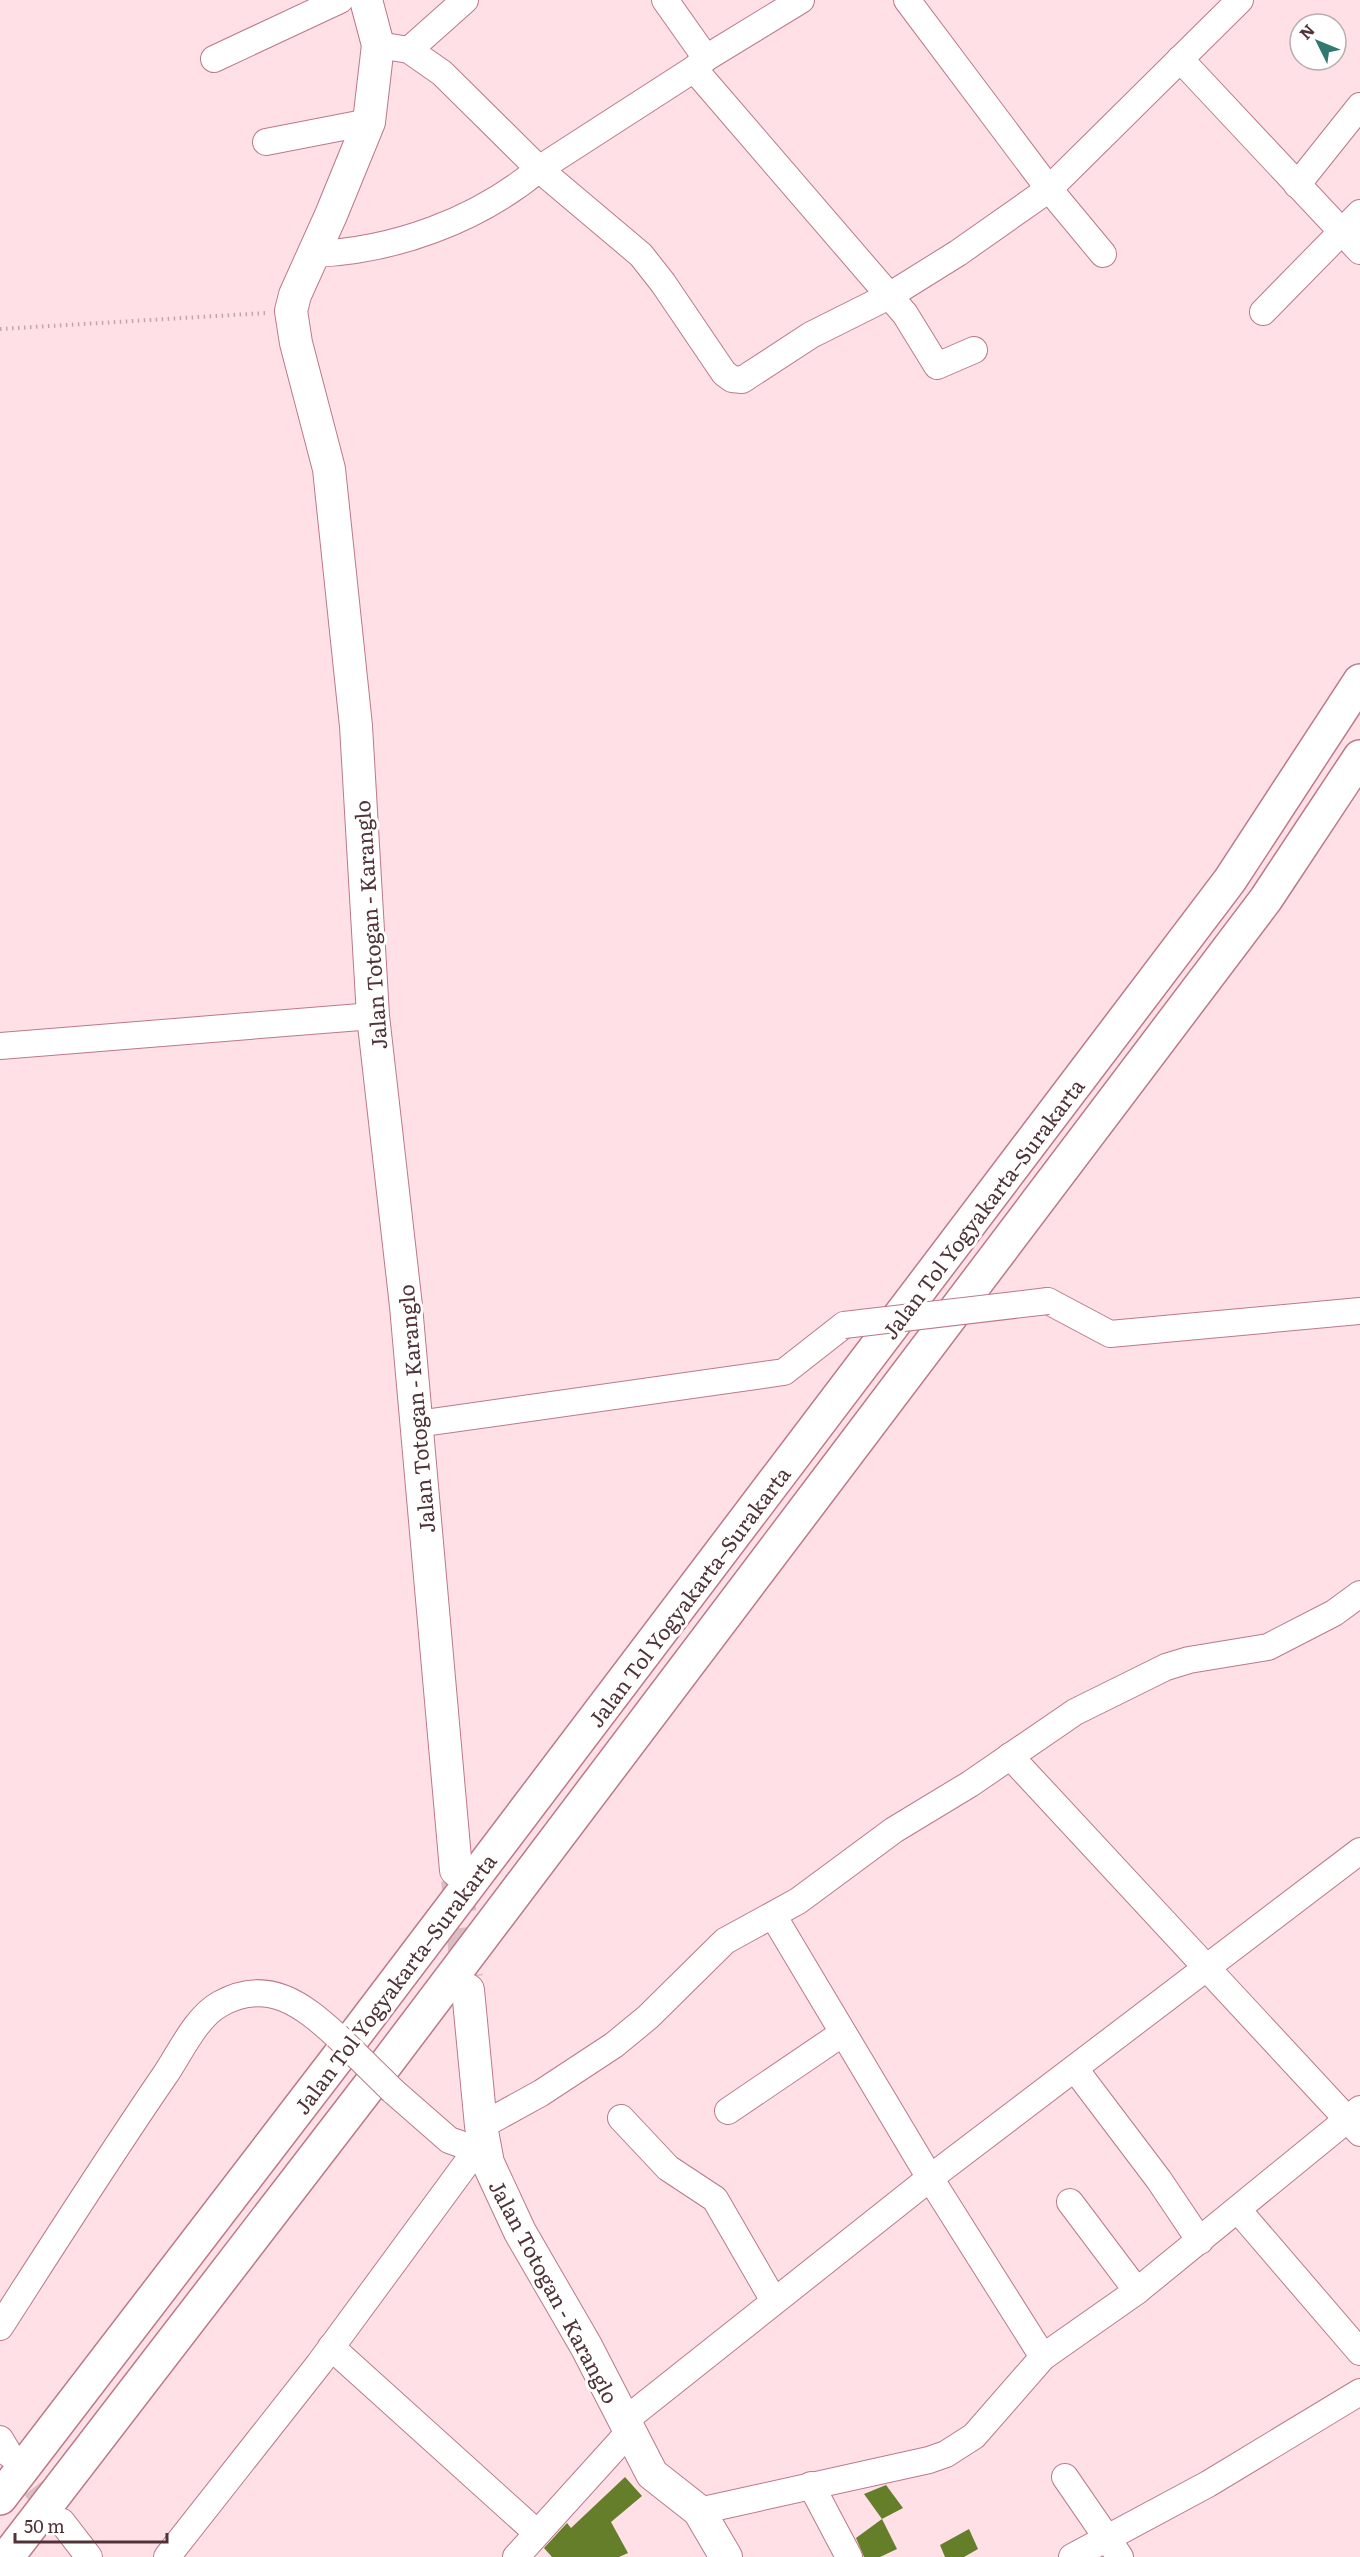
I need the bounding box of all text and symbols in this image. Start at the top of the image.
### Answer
north arrow [1288,12,1348,72]
text: N [1293,18,1320,44]
street label: Jalan Totogan - Karanglo [345,799,393,1051]
street label: Jalan Tol Yogyakarta–Surakarta [873,1071,1091,1345]
street label: Jalan Totogan - Karanglo [389,1283,441,1535]
street label: Jalan Tol Yogyakarta–Surakarta [579,1459,797,1733]
street label: Jalan Tol Yogyakarta–Surakarta [285,1846,503,2120]
street label: Jalan Totogan - Karanglo [483,2173,627,2409]
scale bar [15,2506,166,2544]
text: 50 m [24,2512,65,2539]

